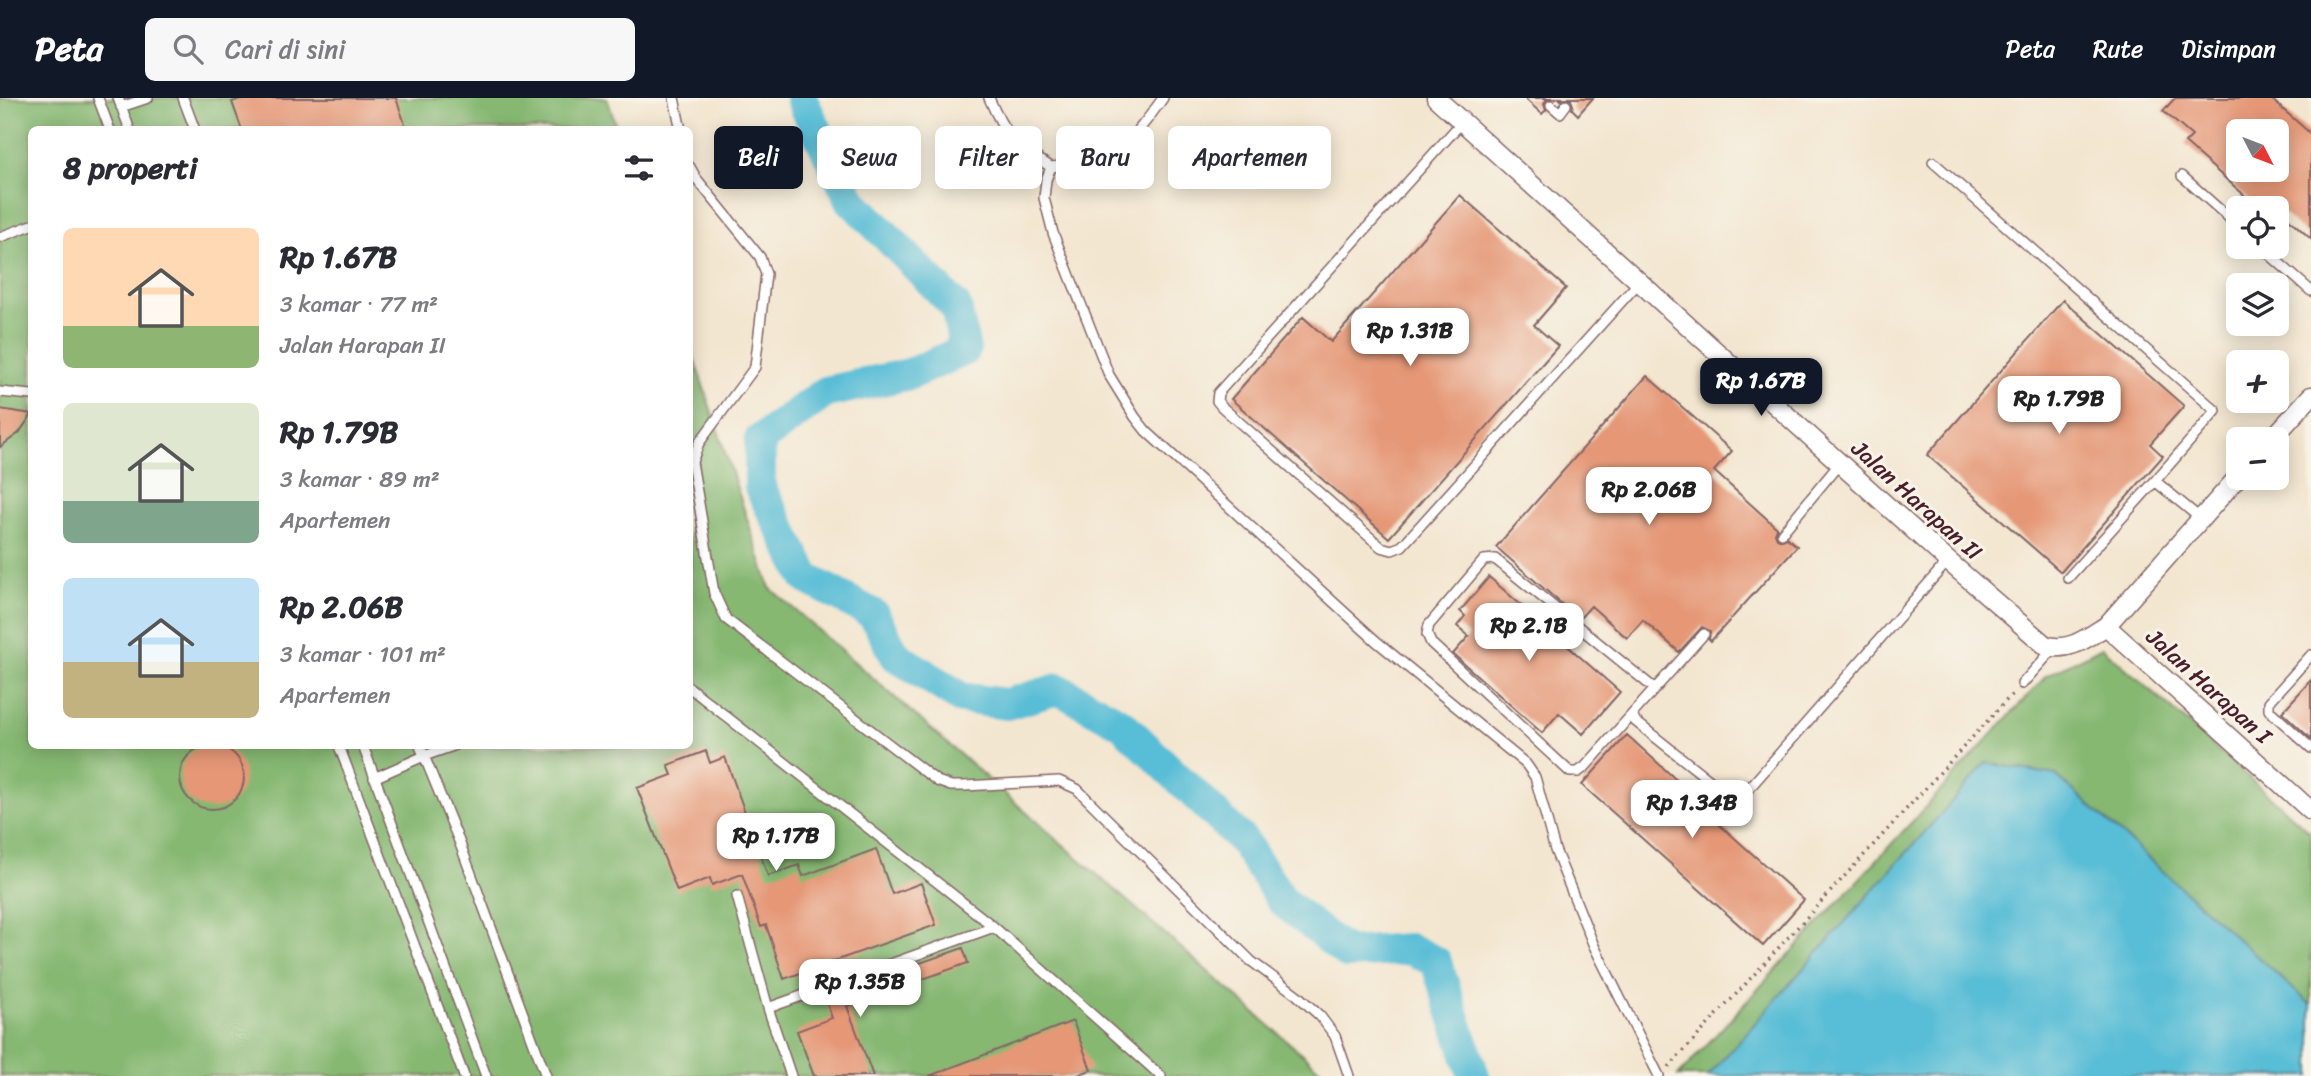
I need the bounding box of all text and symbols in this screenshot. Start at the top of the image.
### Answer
search box [145,18,635,81]
text: Peta [35,20,103,78]
text: Cari di sini [225,26,346,72]
text: Peta [2006,28,2055,70]
text: Rute [2093,28,2143,70]
text: Disimpan [2181,28,2276,70]
icon: search [169,30,207,68]
north arrow [2226,119,2289,182]
map controls [2226,119,2289,490]
chip: Beli [714,126,803,189]
chip: Sewa [817,126,921,189]
chip: Filter [935,126,1042,189]
chip: Baru [1056,126,1154,189]
chip: Apartemen [1168,126,1331,189]
text: 8 properti [63,141,197,195]
icon: filters [620,149,658,187]
button: locate [2226,196,2289,259]
text: Rp 1.67B [280,230,397,284]
icon: home [119,256,203,340]
button: layers [2226,273,2289,336]
text: 3 kamar · 77 m² [280,284,438,325]
pin: Rp 1.31B [1338,308,1482,368]
text: Rp 1.31B [1367,310,1453,351]
text: Jalan Harapan II [280,325,446,366]
button: + [2226,350,2289,413]
pin: Rp 1.67B [1689,358,1833,418]
text: Rp 1.67B [1716,360,1806,401]
pin: Rp 1.79B [1987,376,2131,436]
text: Rp 1.79B [2014,378,2104,419]
text: Rp 1.79B [280,405,398,459]
button: − [2226,427,2289,490]
street label: Jalan Harapan II [1841,429,1992,571]
icon: home [119,431,203,515]
text: 3 kamar · 89 m² [280,459,440,500]
pin: Rp 2.06B [1577,468,1721,527]
text: Rp 2.06B [1602,469,1696,510]
text: Apartemen [280,500,390,541]
text: Rp 2.06B [280,580,403,634]
pin: Rp 2.1B [1464,603,1594,663]
text: Rp 2.1B [1491,605,1567,646]
icon: home [119,606,203,690]
street label: Jalan Harapan I [2135,617,2283,756]
text: 3 kamar · 101 m² [280,634,446,675]
text: Apartemen [280,675,390,716]
pin: Rp 1.34B [1620,780,1764,840]
text: Rp 1.34B [1647,782,1737,823]
pin: Rp 1.17B [704,814,848,873]
text: Rp 1.17B [733,815,819,856]
pin: Rp 1.35B [788,960,932,1019]
text: Rp 1.35B [815,961,905,1002]

